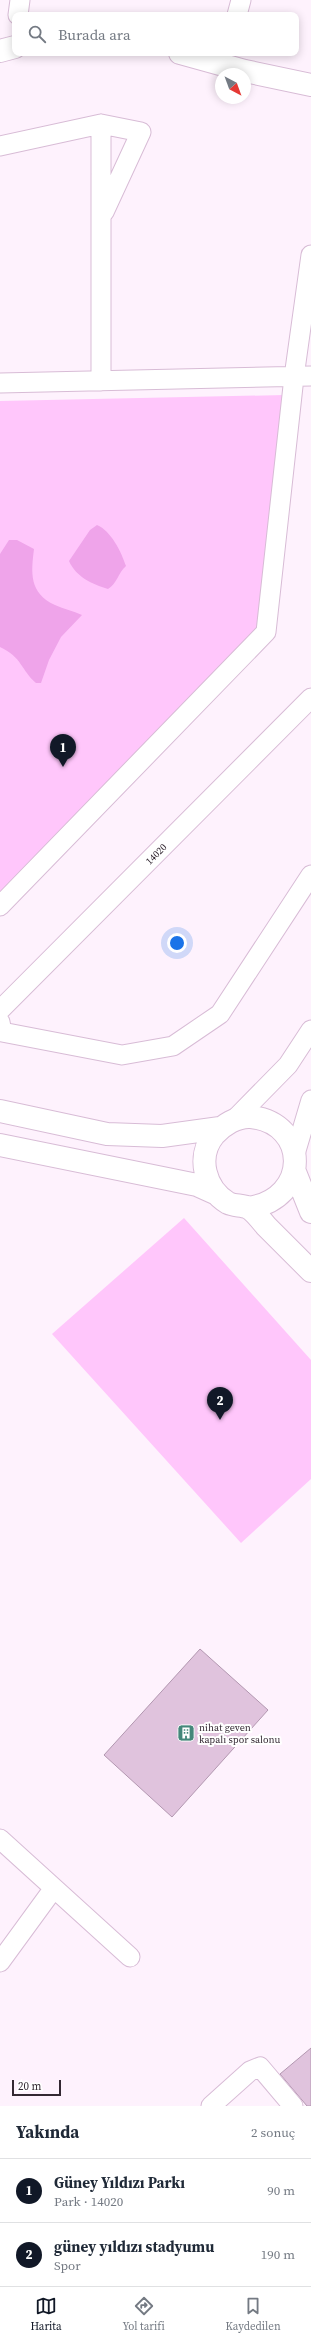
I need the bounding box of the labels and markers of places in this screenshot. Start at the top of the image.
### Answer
pin: 1 [50,734,76,767]
pin: 2 [207,1387,233,1420]
place label: nihat geven kapalı spor salonu [199,1721,281,1746]
building icon: nihat geven kapalı spor salonu [176,1723,196,1743]

